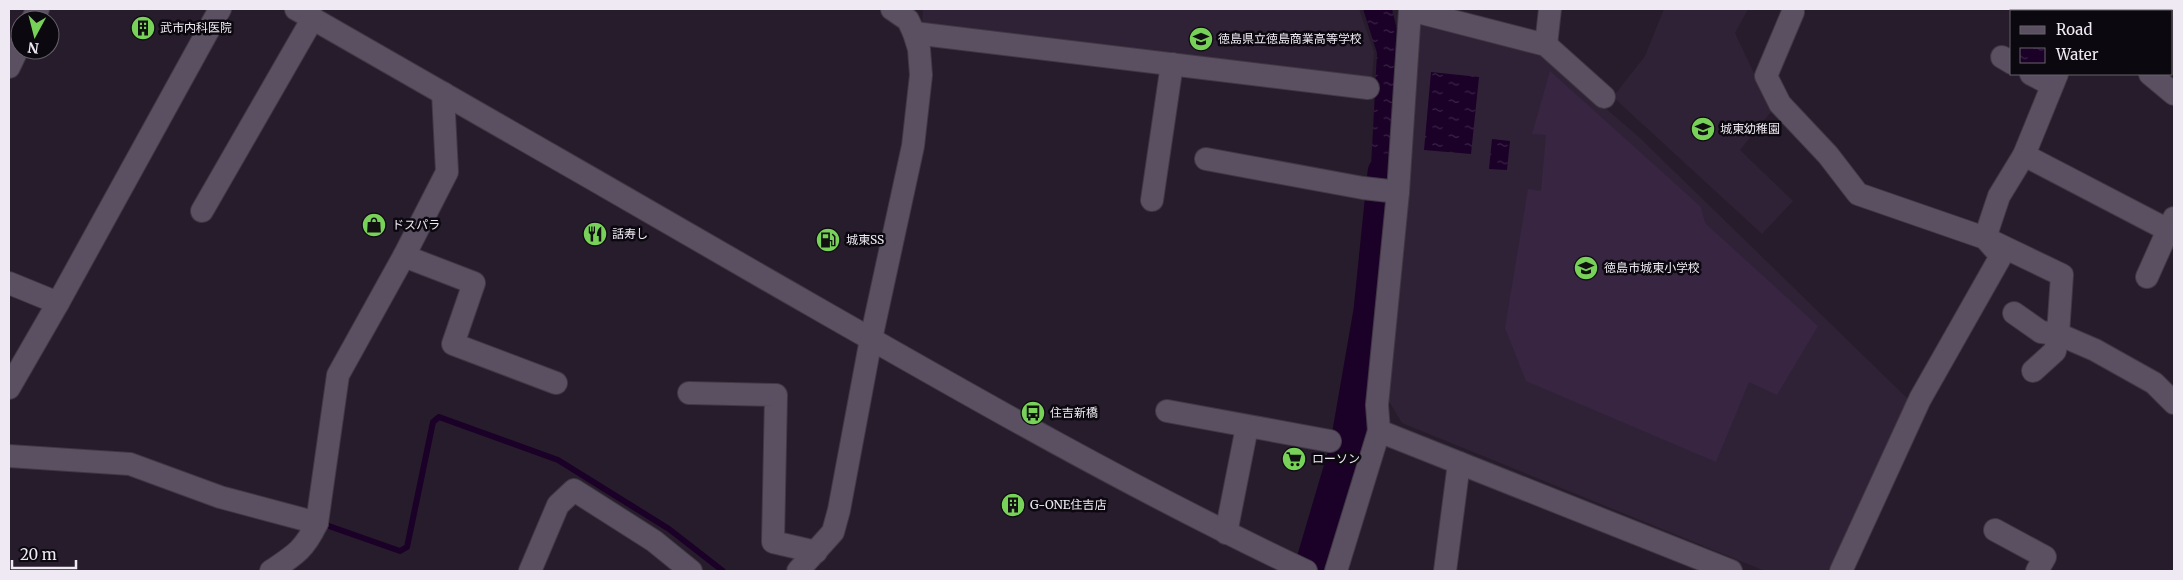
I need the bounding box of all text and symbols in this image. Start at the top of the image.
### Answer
north arrow [10,10,60,60]
legend [2010,10,2173,75]
building icon: 武市内科医院 [130,15,156,41]
place label: 武市内科医院 [160,20,232,35]
text: Road [2056,20,2092,39]
school or university icon: 徳島県立徳島商業高等学校 [1188,26,1214,52]
place label: 徳島県立徳島商業高等学校 [1218,31,1362,46]
text: N [27,38,40,58]
text: Water [2055,45,2099,64]
school or university icon: 城東幼稚園 [1690,116,1716,142]
place label: 城東幼稚園 [1720,121,1780,136]
shop icon: ドスパラ [361,212,387,238]
place label: ドスパラ [392,217,440,232]
restaurant icon: 話寿し [582,221,608,247]
place label: 話寿し [612,226,648,241]
fuel station icon: 城東SS [815,227,841,253]
place label: 城東SS [846,232,884,247]
school or university icon: 徳島市城東小学校 [1573,255,1599,281]
place label: 徳島市城東小学校 [1604,260,1700,275]
bus stop icon: 住吉新橋 [1020,400,1046,426]
place label: 住吉新橋 [1050,405,1098,420]
supermarket icon: ローソン [1281,446,1307,472]
place label: ローソン [1312,451,1360,466]
building icon: G-ONE住吉店 [1000,492,1026,518]
place label: G-ONE住吉店 [1030,497,1106,512]
scale bar [12,538,76,570]
text: 20 m [20,545,57,564]

